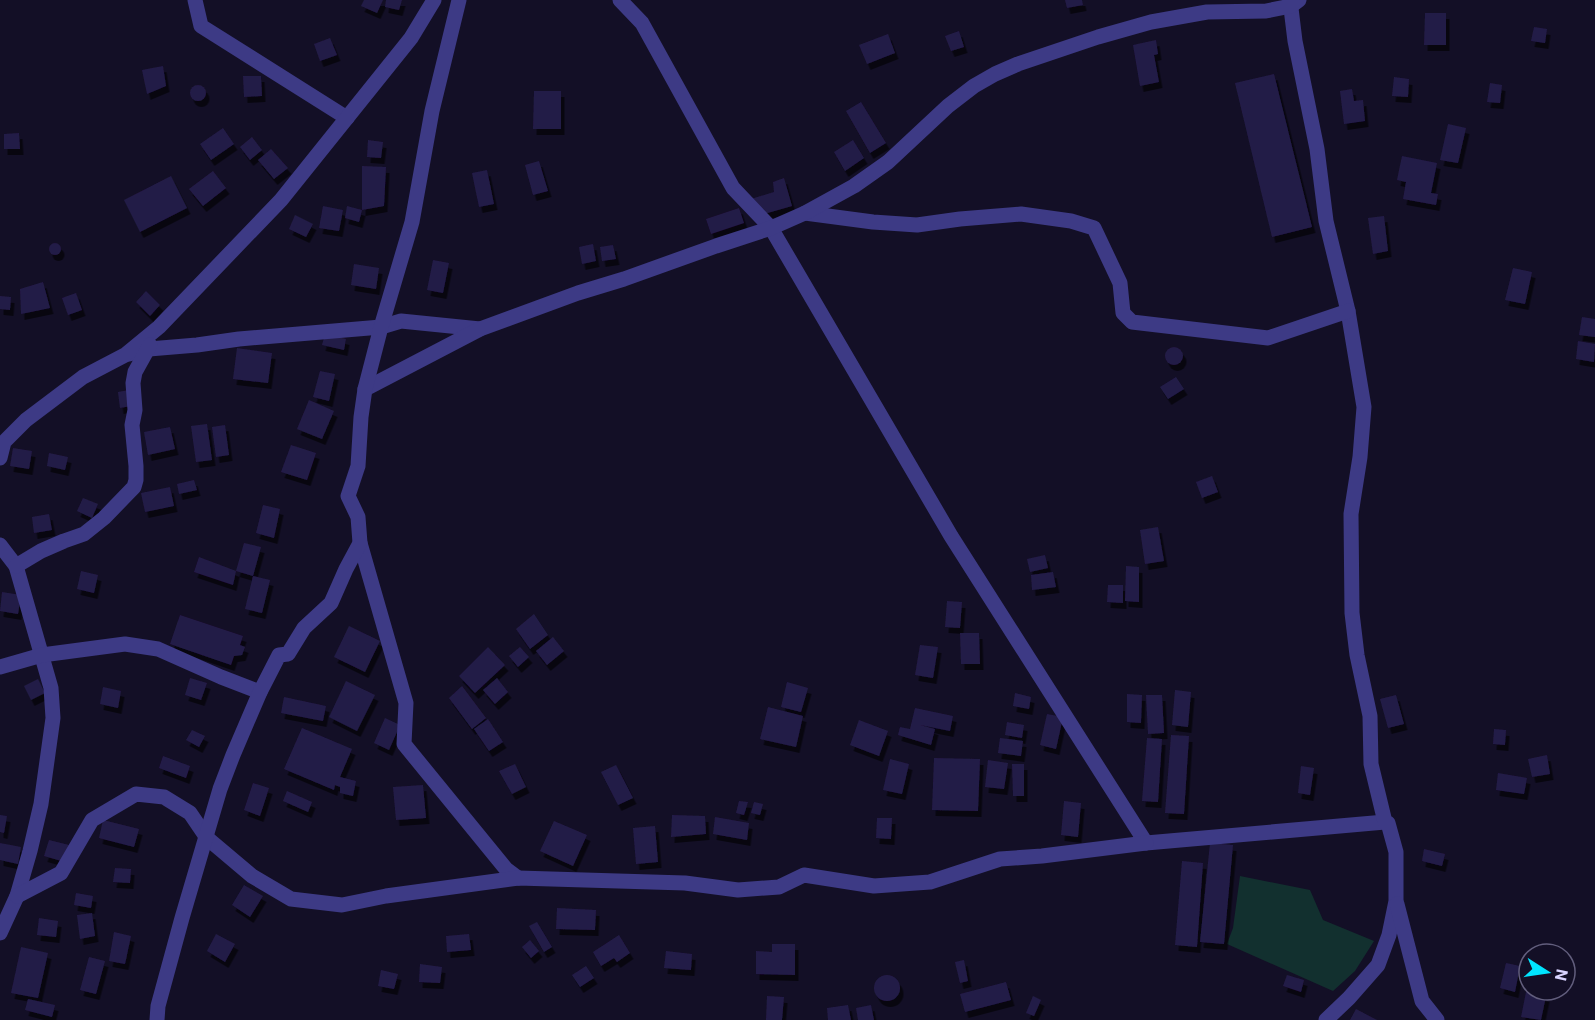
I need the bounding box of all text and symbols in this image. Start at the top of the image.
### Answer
north arrow [1517,942,1577,1002]
text: N [1551,968,1572,983]

